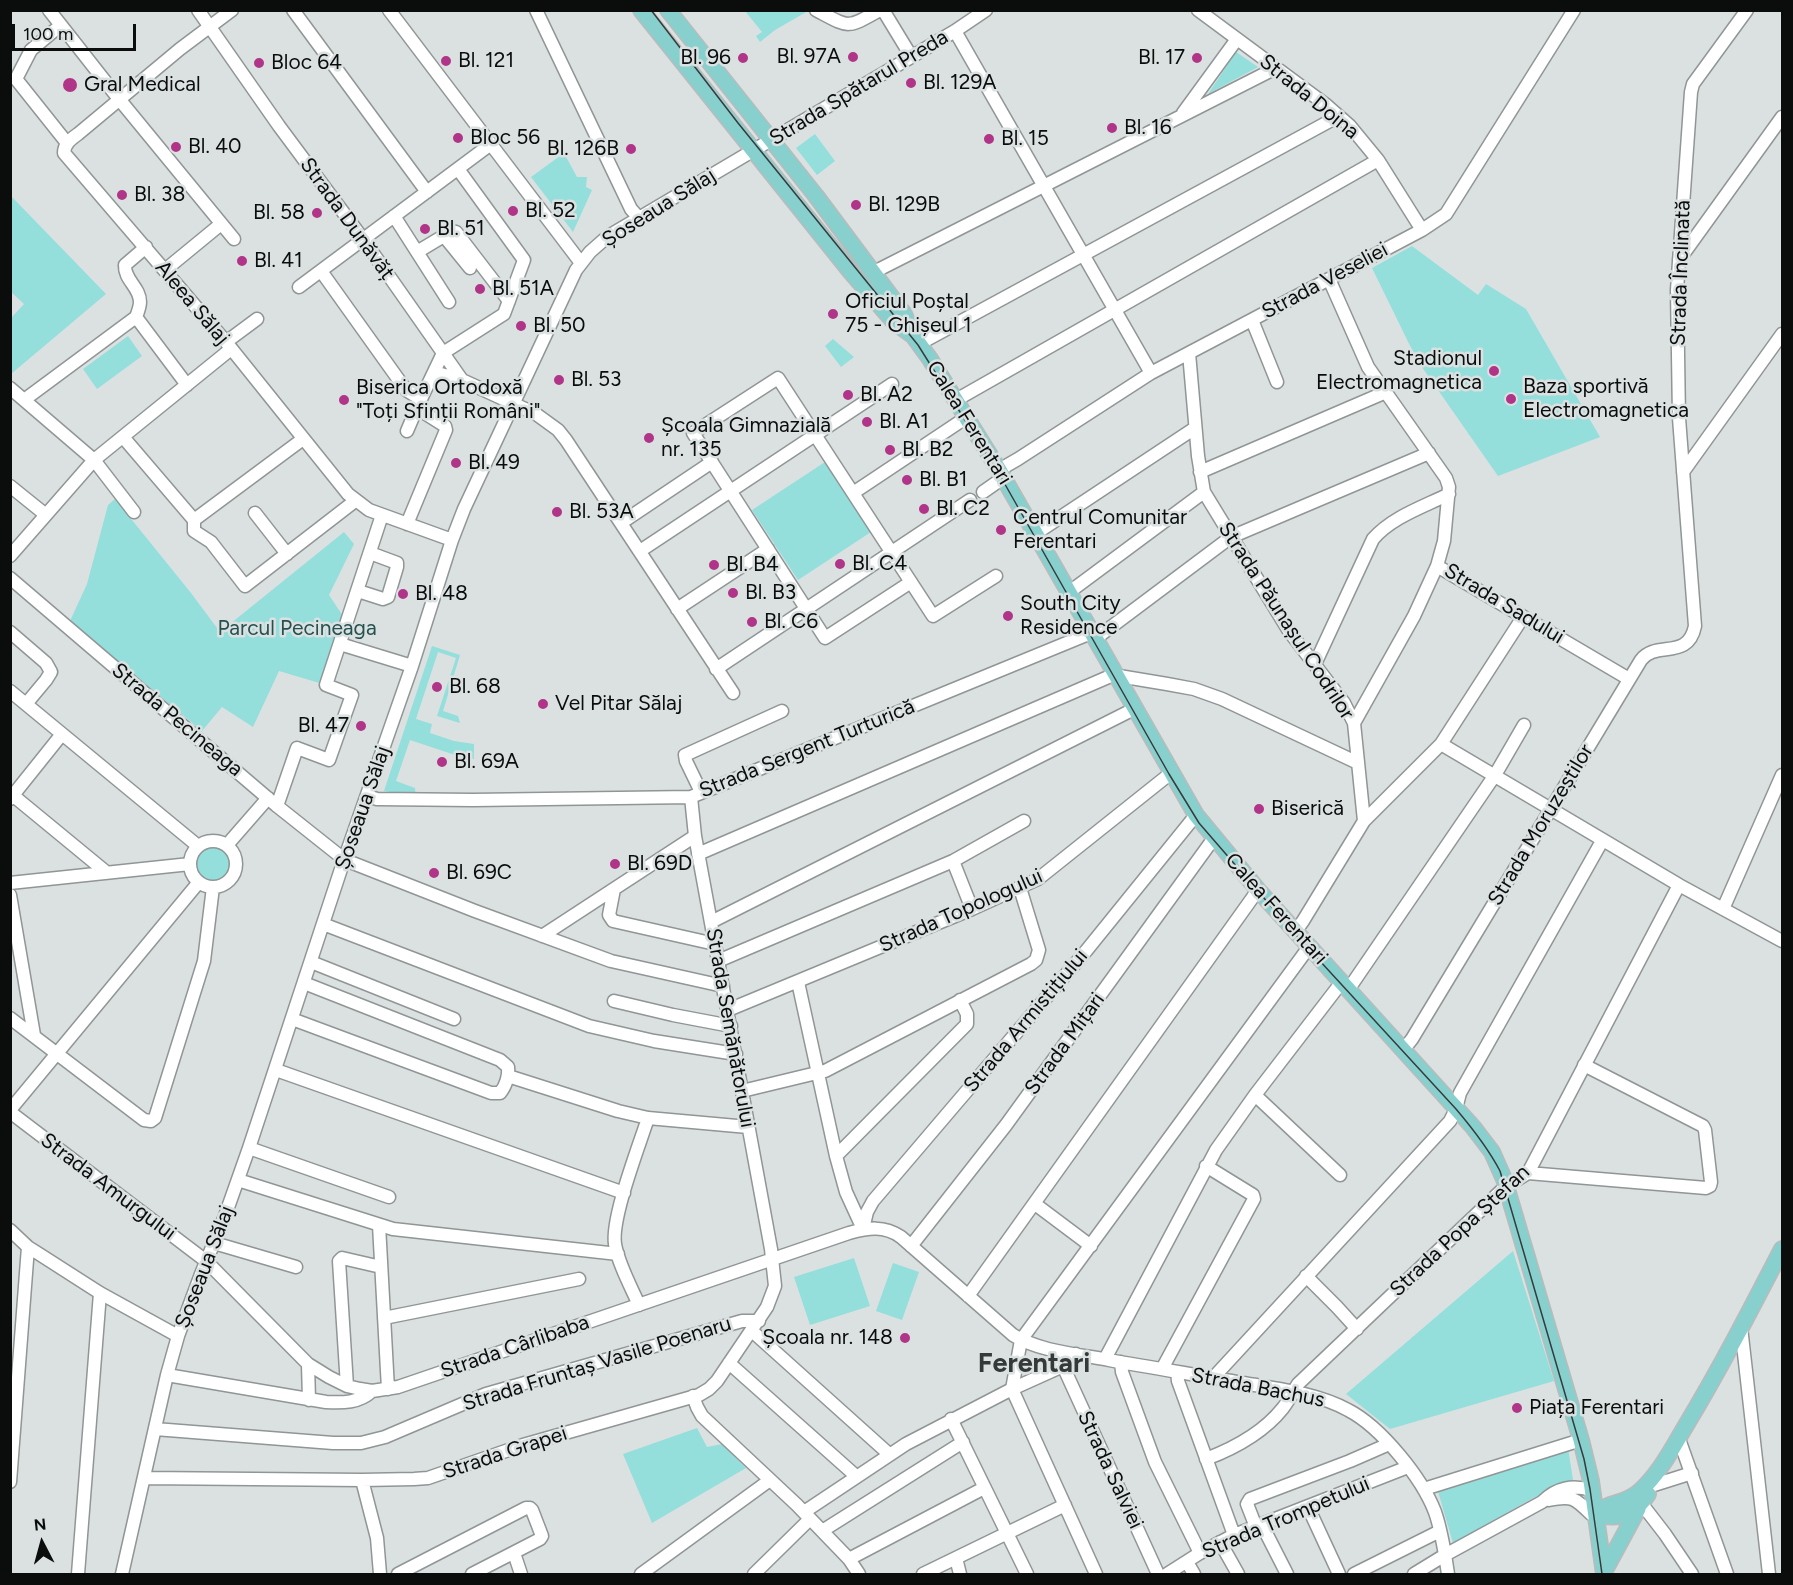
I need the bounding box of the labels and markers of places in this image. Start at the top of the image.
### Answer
place label: Bl. 97A [777,44,841,70]
place label: Bl. 96 [680,45,731,71]
place label: Bl. 17 [1138,45,1185,71]
place label: Bl. 121 [458,48,514,74]
place label: Bloc 64 [271,50,342,76]
marker: Bl. 97A [846,50,860,64]
marker: Bl. 96 [736,51,750,65]
marker: Bl. 17 [1190,51,1204,65]
marker: Bl. 121 [439,54,453,68]
marker: Bloc 64 [252,56,266,70]
place label: Bl. 129A [923,70,997,96]
place label: Gral Medical [84,72,201,98]
marker: Gral Medical [61,76,79,94]
marker: Bl. 129A [904,76,918,90]
place label: Bl. 16 [1124,115,1172,141]
marker: Bl. 16 [1105,121,1119,135]
place label: Bloc 56 [470,125,540,151]
place label: Bl. 15 [1001,126,1049,152]
marker: Bloc 56 [451,131,465,145]
marker: Bl. 15 [982,132,996,146]
place label: Bl. 40 [188,134,242,160]
place label: Bl. 126B [547,136,619,162]
marker: Bl. 40 [169,140,183,154]
marker: Bl. 126B [624,142,638,156]
place label: Bl. 38 [134,182,185,208]
marker: Bl. 38 [115,188,129,202]
place label: Bl. 129B [868,192,940,218]
place label: Bl. 52 [525,198,576,224]
marker: Bl. 129B [849,198,863,212]
place label: Bl. 58 [253,200,305,226]
marker: Bl. 52 [506,204,520,218]
marker: Bl. 58 [310,206,324,220]
place label: Bl. 51 [437,216,485,242]
marker: Bl. 51 [418,222,432,236]
place label: Bl. 41 [254,248,303,274]
marker: Bl. 41 [235,254,249,268]
place label: Bl. 51A [492,276,554,302]
marker: Bl. 51A [473,282,487,296]
place label: Oficiul Poștal 75 - Ghișeul 1 [845,289,972,339]
marker: Oficiul Poștal 75 - Ghișeul 1 [826,307,840,321]
place label: Bl. 50 [533,313,586,339]
marker: Bl. 50 [514,319,528,333]
place label: Stadionul Electromagnetica [1316,346,1482,396]
marker: Stadionul Electromagnetica [1487,364,1501,378]
place label: Bl. 53 [571,367,622,393]
marker: Bl. 53 [552,373,566,387]
place label: Baza sportivă Electromagnetica [1523,374,1689,424]
place label: Biserica Ortodoxă "Toți Sfinții Români" [356,375,540,425]
place label: Bl. A2 [860,382,913,408]
marker: Bl. A2 [841,388,855,402]
marker: Baza sportivă Electromagnetica [1504,392,1518,406]
marker: Biserica Ortodoxă "Toți Sfinții Români" [337,393,351,407]
place label: Bl. A1 [879,409,929,435]
place label: Școala Gimnazială nr. 135 [661,413,831,463]
marker: Bl. A1 [860,415,874,429]
marker: Școala Gimnazială nr. 135 [642,431,656,445]
place label: Bl. B2 [902,437,954,463]
marker: Bl. B2 [883,443,897,457]
place label: Bl. 49 [468,450,520,476]
marker: Bl. 49 [449,456,463,470]
place label: Bl. B1 [919,467,968,493]
marker: Bl. B1 [900,473,914,487]
place label: Bl. C2 [936,496,990,522]
place label: Bl. 53A [569,499,634,525]
marker: Bl. C2 [917,502,931,516]
marker: Bl. 53A [550,505,564,519]
place label: Centrul Comunitar Ferentari [1013,505,1187,555]
marker: Centrul Comunitar Ferentari [994,523,1008,537]
place label: Bl. C4 [852,551,907,577]
place label: Bl. B4 [726,552,779,578]
marker: Bl. C4 [833,557,847,571]
marker: Bl. B4 [707,558,721,572]
place label: Bl. B3 [745,580,796,606]
place label: Bl. 48 [415,581,468,607]
marker: Bl. B3 [726,586,740,600]
marker: Bl. 48 [396,587,410,601]
place label: South City Residence [1020,591,1121,641]
place label: Bl. C6 [764,609,818,635]
marker: South City Residence [1001,609,1015,623]
marker: Bl. C6 [745,615,759,629]
place label: Bl. 68 [449,674,501,700]
marker: Bl. 68 [430,680,444,694]
place label: Vel Pitar Sălaj [555,691,682,717]
marker: Vel Pitar Sălaj [536,697,550,711]
place label: Bl. 47 [298,713,349,739]
marker: Bl. 47 [354,719,368,733]
place label: Bl. 69A [454,749,519,775]
marker: Bl. 69A [435,755,449,769]
place label: Biserică [1271,796,1344,822]
marker: Biserică [1252,802,1266,816]
place label: Bl. 69D [627,851,692,877]
marker: Bl. 69D [608,857,622,871]
place label: Bl. 69C [446,860,512,886]
marker: Bl. 69C [427,866,441,880]
place label: Școala nr. 148 [762,1325,893,1351]
marker: Școala nr. 148 [898,1331,912,1345]
place label: Piața Ferentari [1529,1395,1664,1421]
marker: Piața Ferentari [1510,1401,1524,1415]

